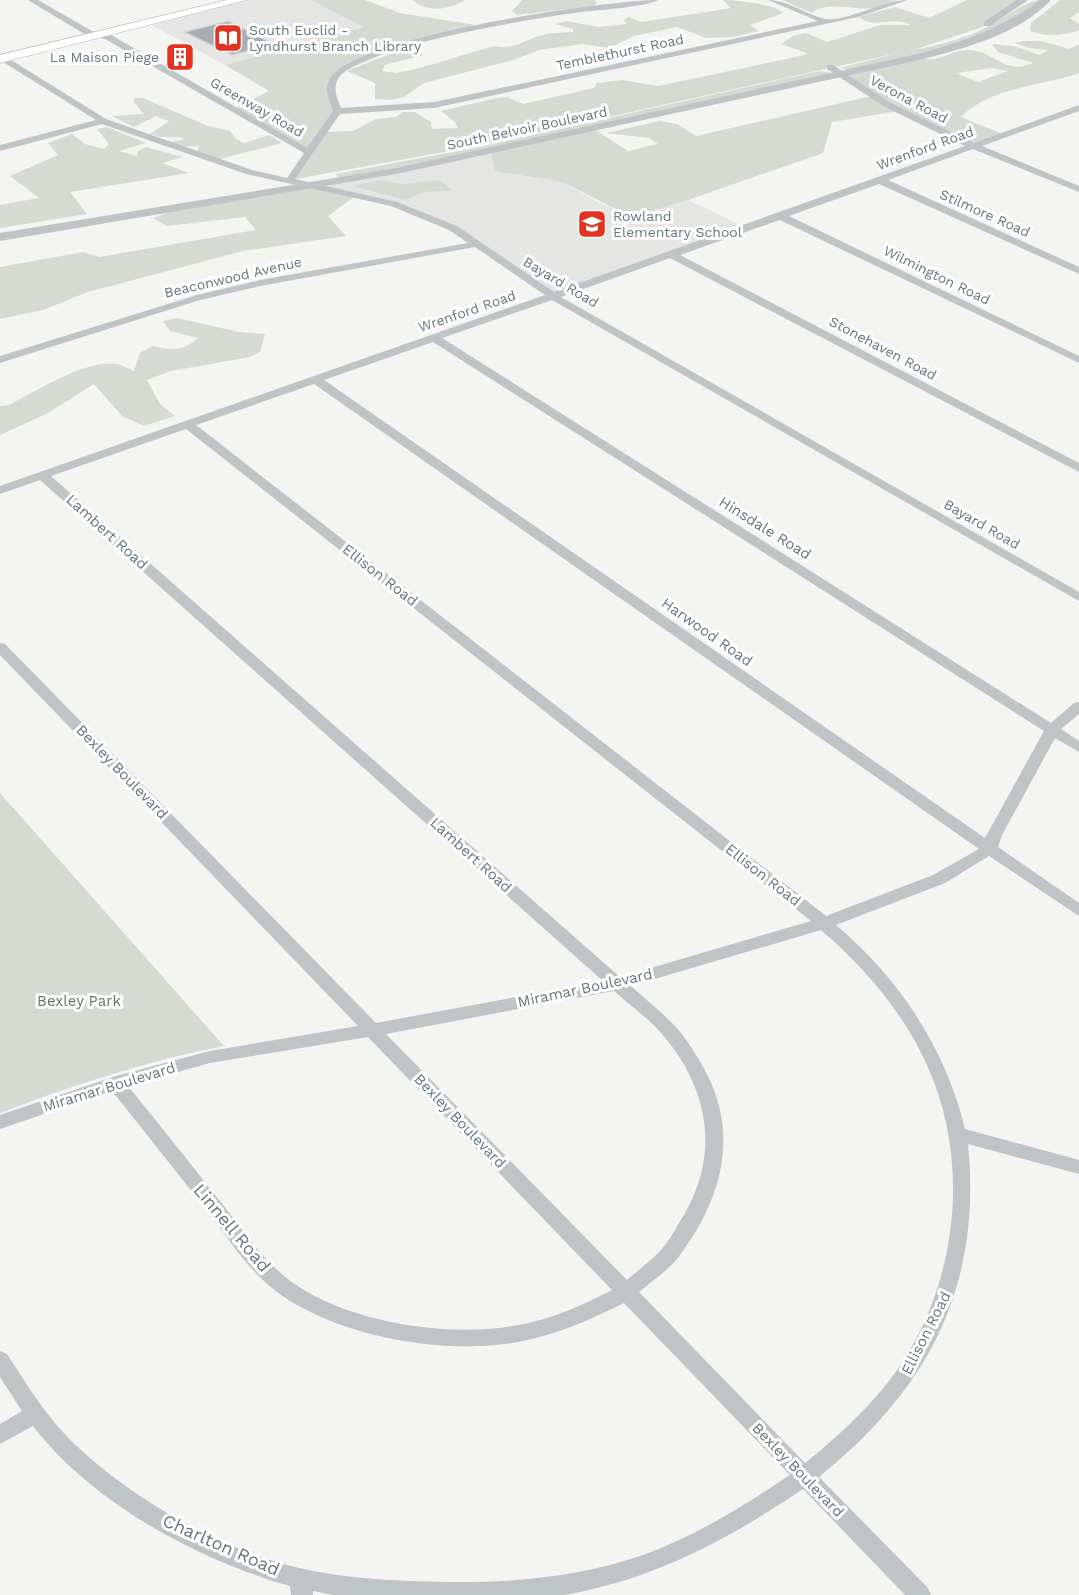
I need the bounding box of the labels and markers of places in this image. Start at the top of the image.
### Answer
library icon: South Euclid - Lyndhurst Branch Library [212,22,244,54]
place label: South Euclid - Lyndhurst Branch Library [249,22,422,54]
building icon: La Maison Piege [164,41,196,73]
place label: La Maison Piege [50,49,159,65]
school or university icon: Rowland Elementary School [576,208,608,240]
place label: Rowland Elementary School [613,208,743,240]

